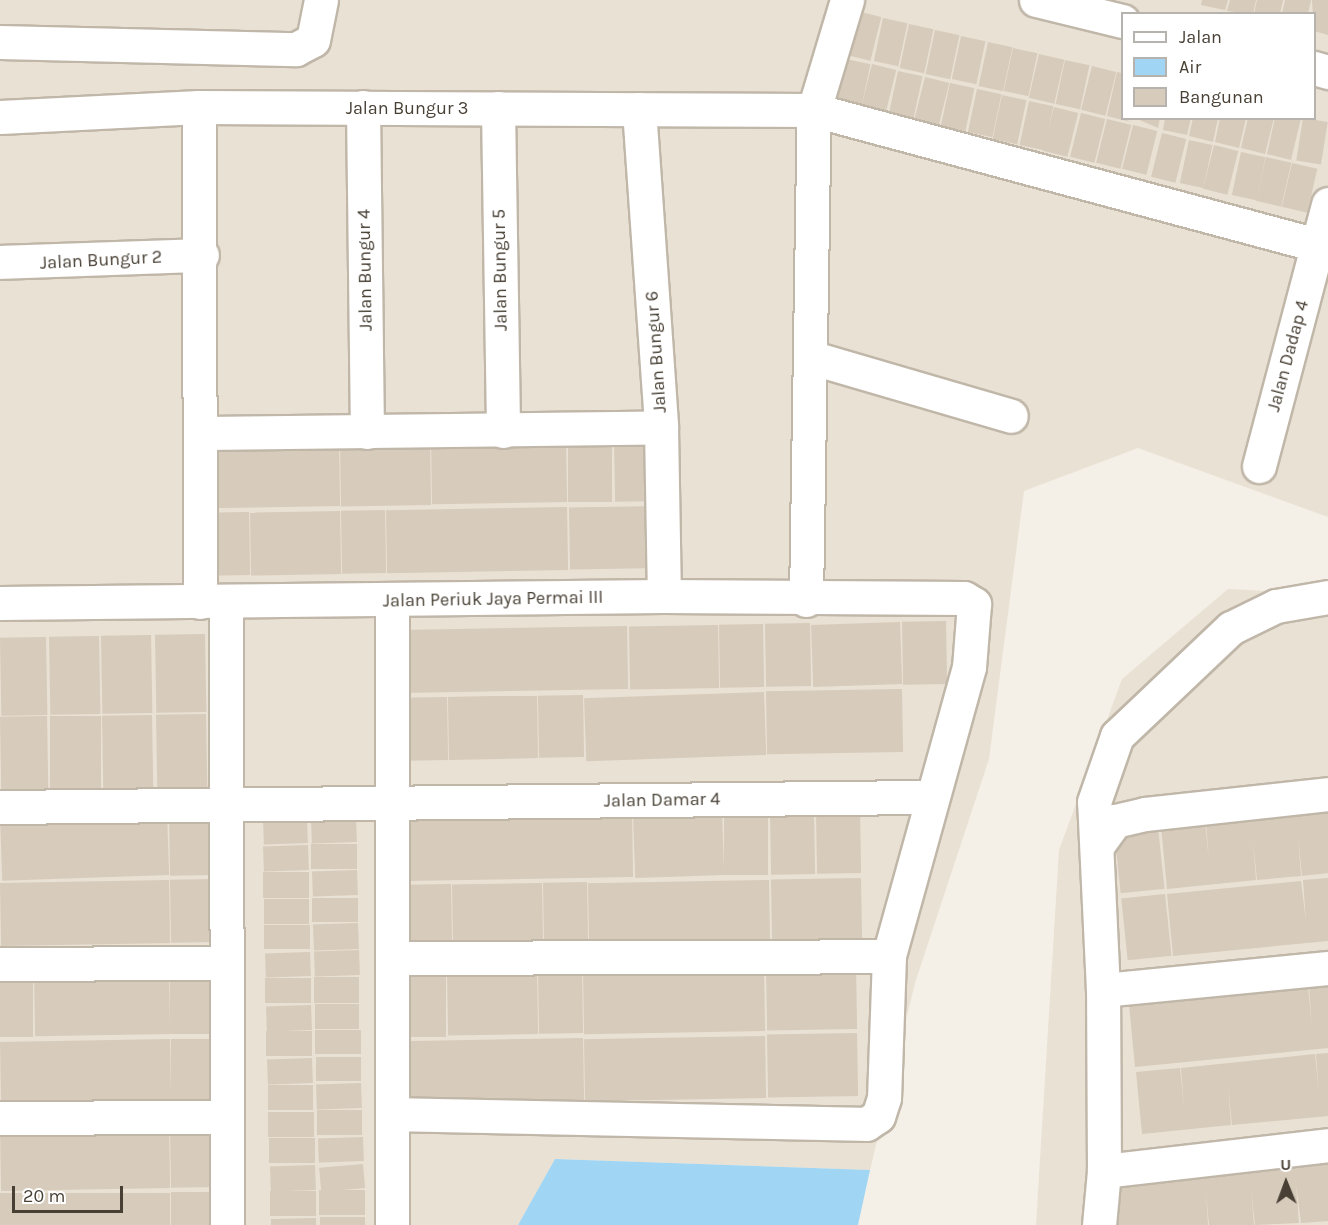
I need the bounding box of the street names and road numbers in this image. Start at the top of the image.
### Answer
street label: Jalan Bungur 3 [346,97,468,119]
street label: Jalan Bungur 4 [353,209,377,331]
street label: Jalan Bungur 5 [488,209,512,331]
street label: Jalan Bungur 2 [39,246,163,274]
street label: Jalan Bungur 6 [641,290,671,414]
street label: Jalan Dadap 4 [1263,298,1313,414]
street label: Jalan Periuk Jaya Permai III [383,586,603,612]
street label: Jalan Damar 4 [604,788,720,812]

